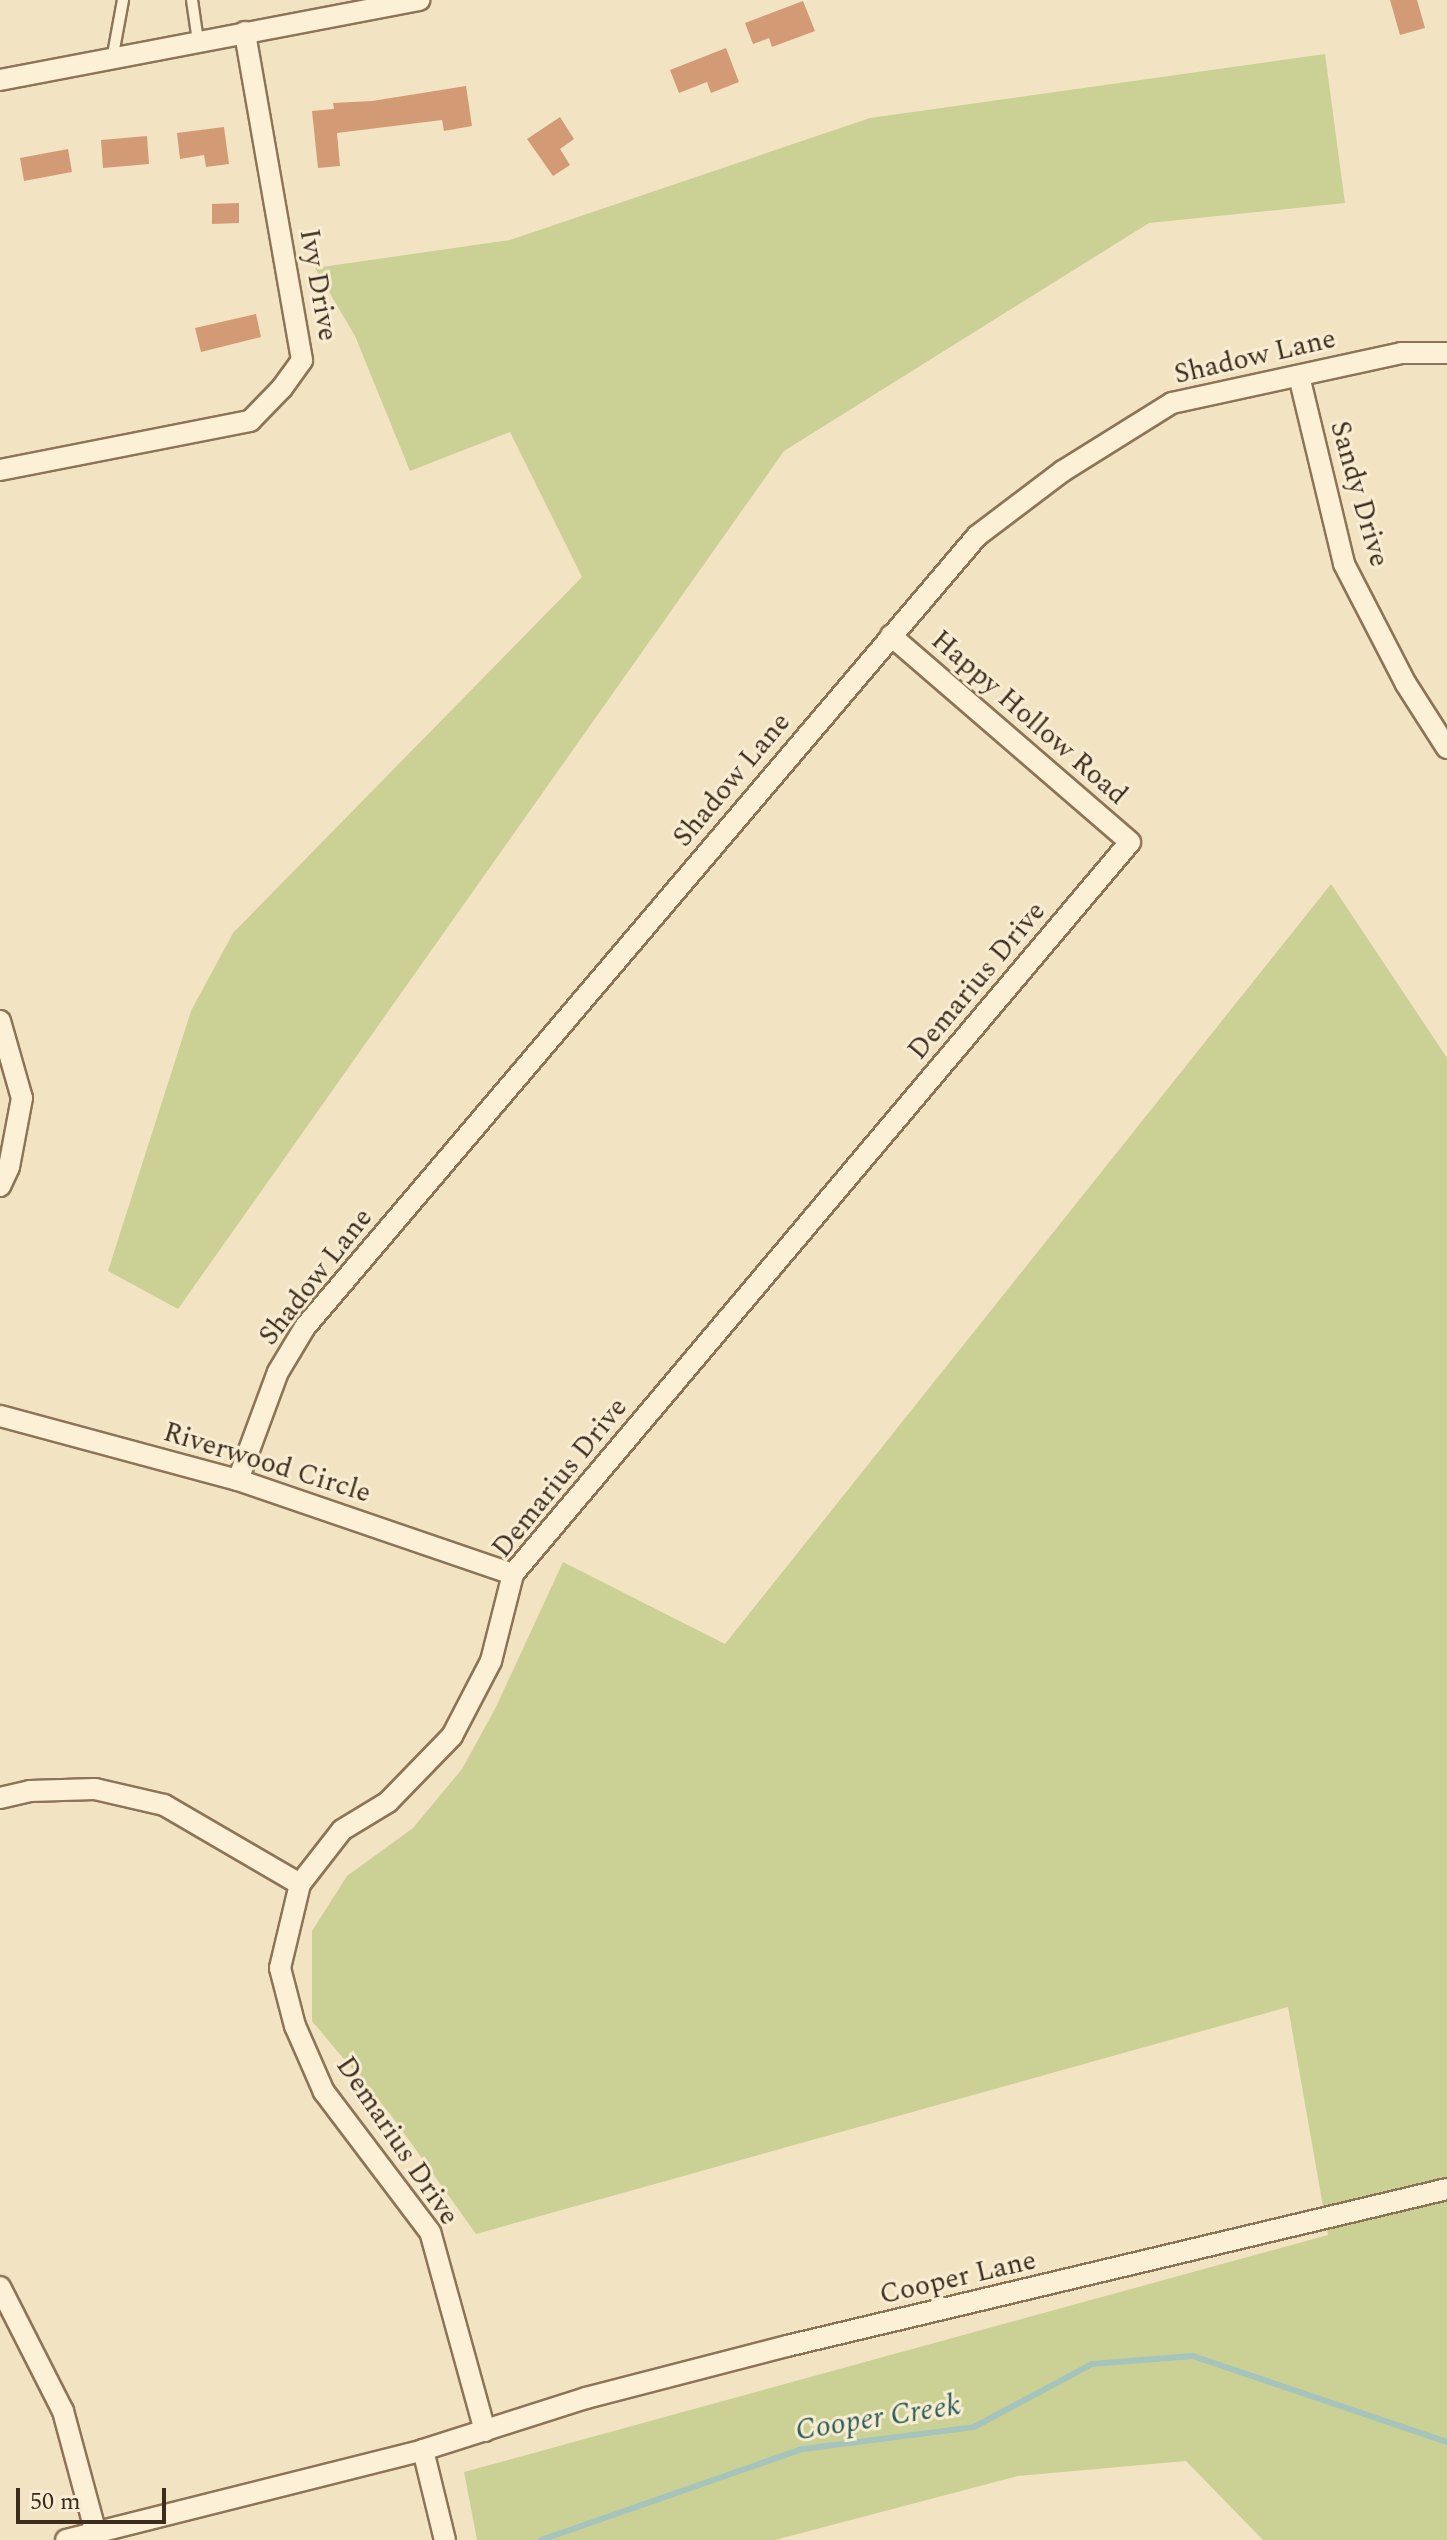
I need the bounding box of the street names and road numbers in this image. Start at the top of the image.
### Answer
street label: Ivy Drive [292,226,344,344]
street label: Shadow Lane [1171,322,1339,392]
street label: Sandy Drive [1322,417,1396,571]
street label: Happy Hollow Road [924,624,1134,812]
street label: Shadow Lane [666,706,798,854]
street label: Demarius Drive [901,895,1053,1067]
street label: Shadow Lane [252,1202,380,1352]
street label: Demarius Drive [485,1391,635,1565]
street label: Riverwood Circle [159,1415,375,1511]
street label: Demarius Drive [328,2050,466,2232]
street label: Cooper Lane [876,2244,1040,2312]

